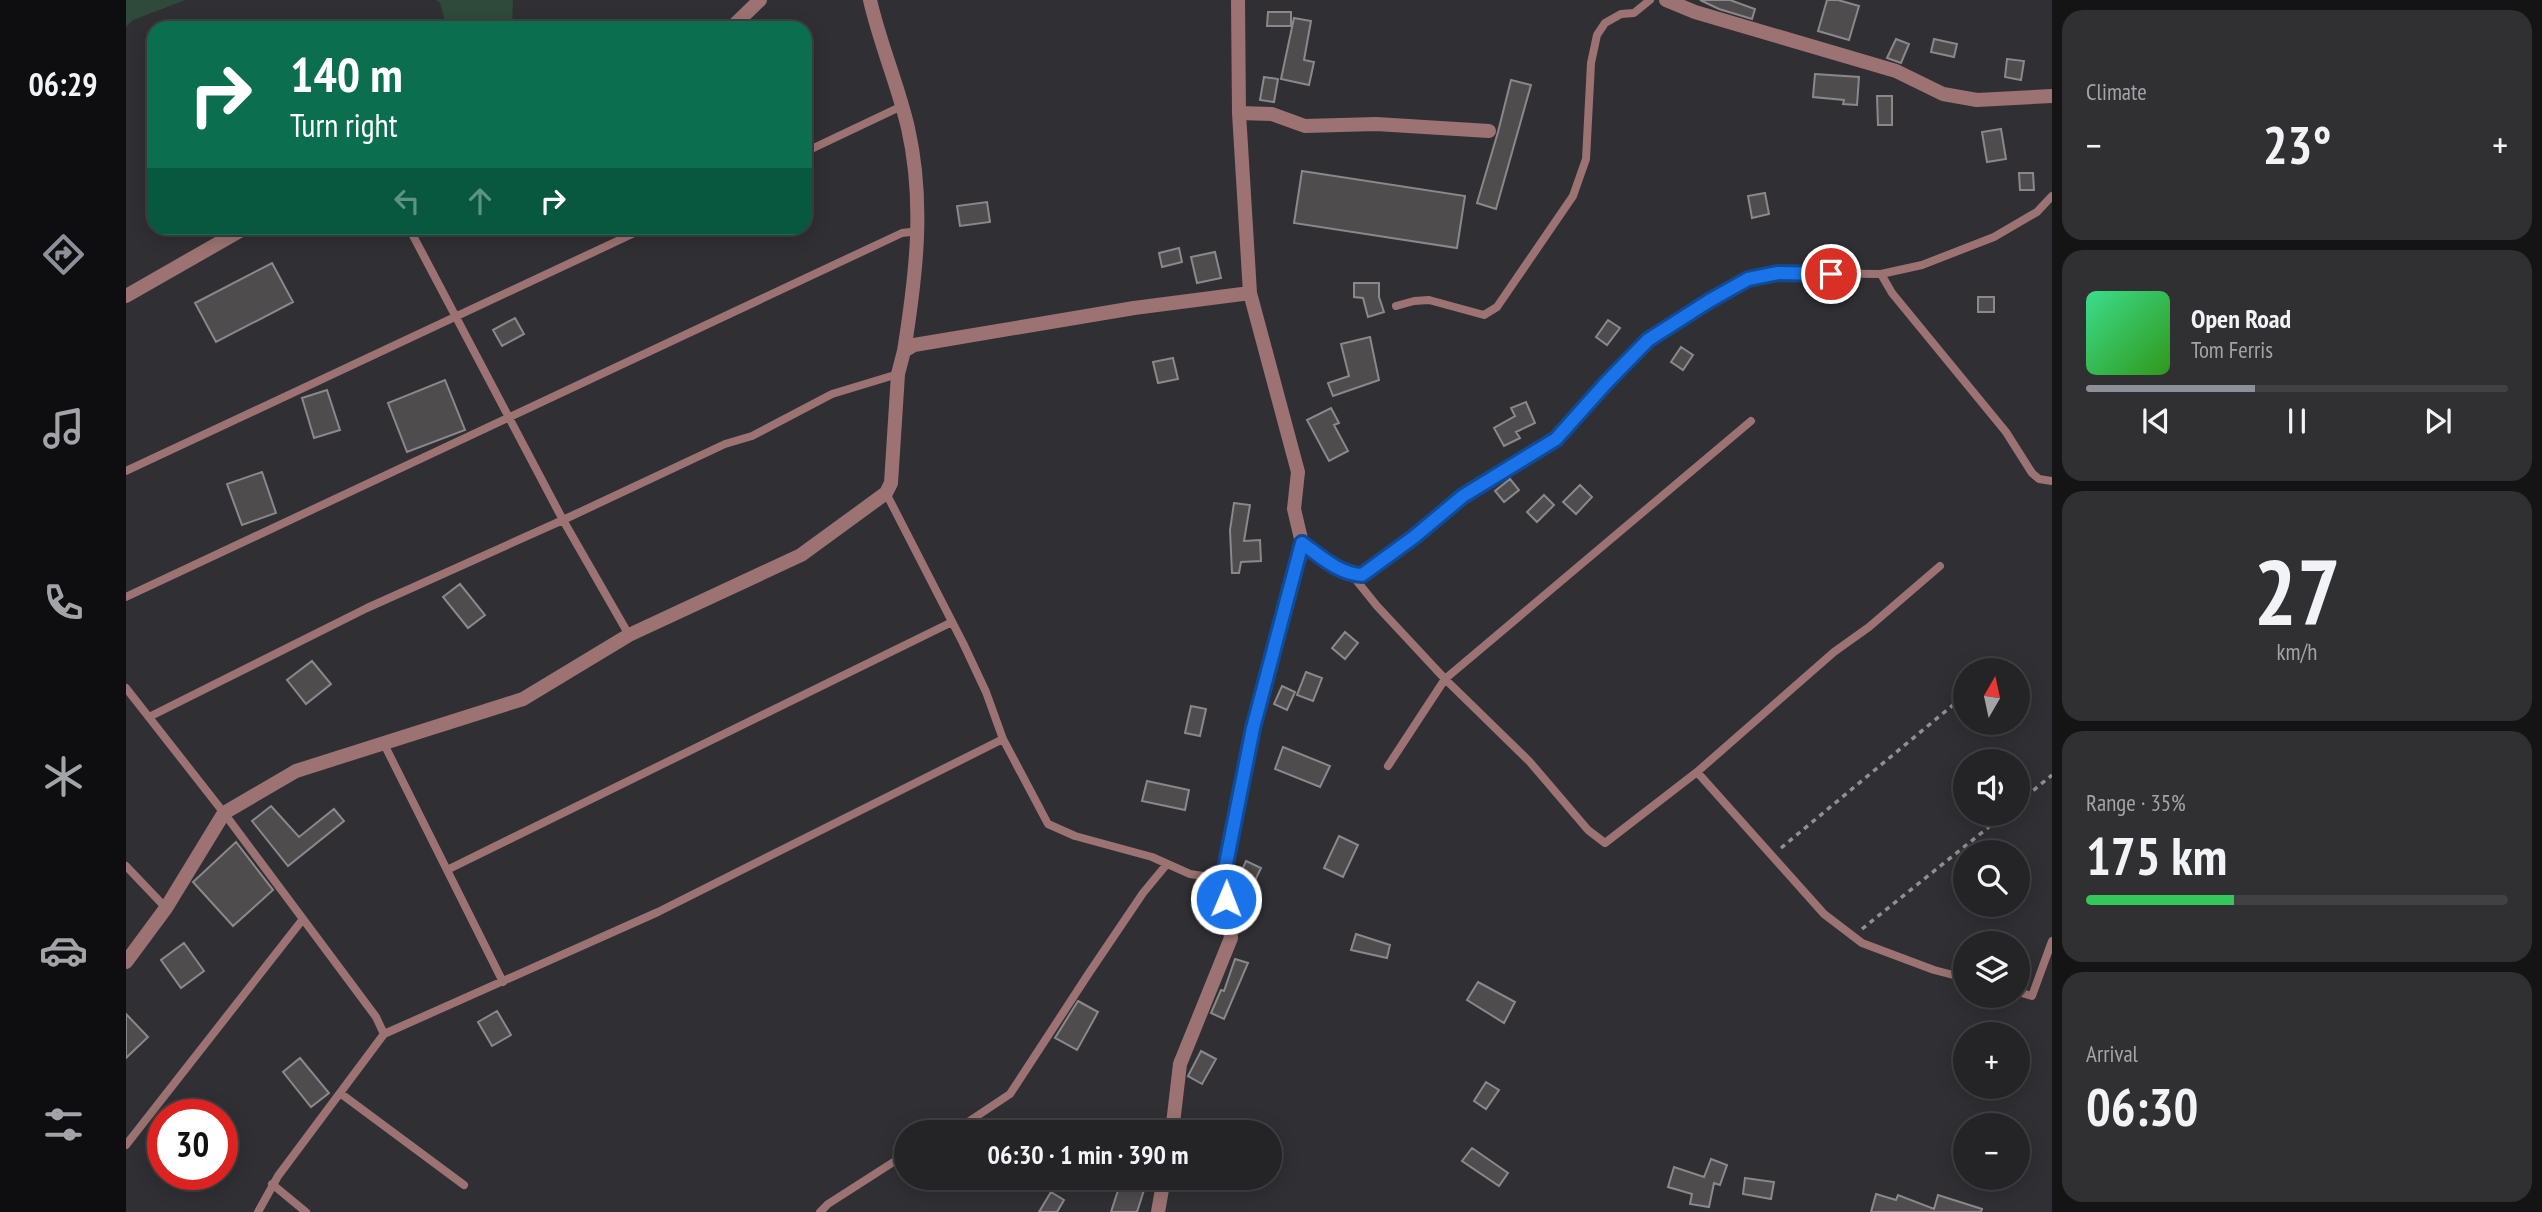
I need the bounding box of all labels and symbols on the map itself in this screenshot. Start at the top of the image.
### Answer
pin [1801,244,1861,304]
north arrow [1953,658,2030,735]
position arrow [1189,862,1263,936]
speed limit sign: 30 [147,1099,238,1190]

